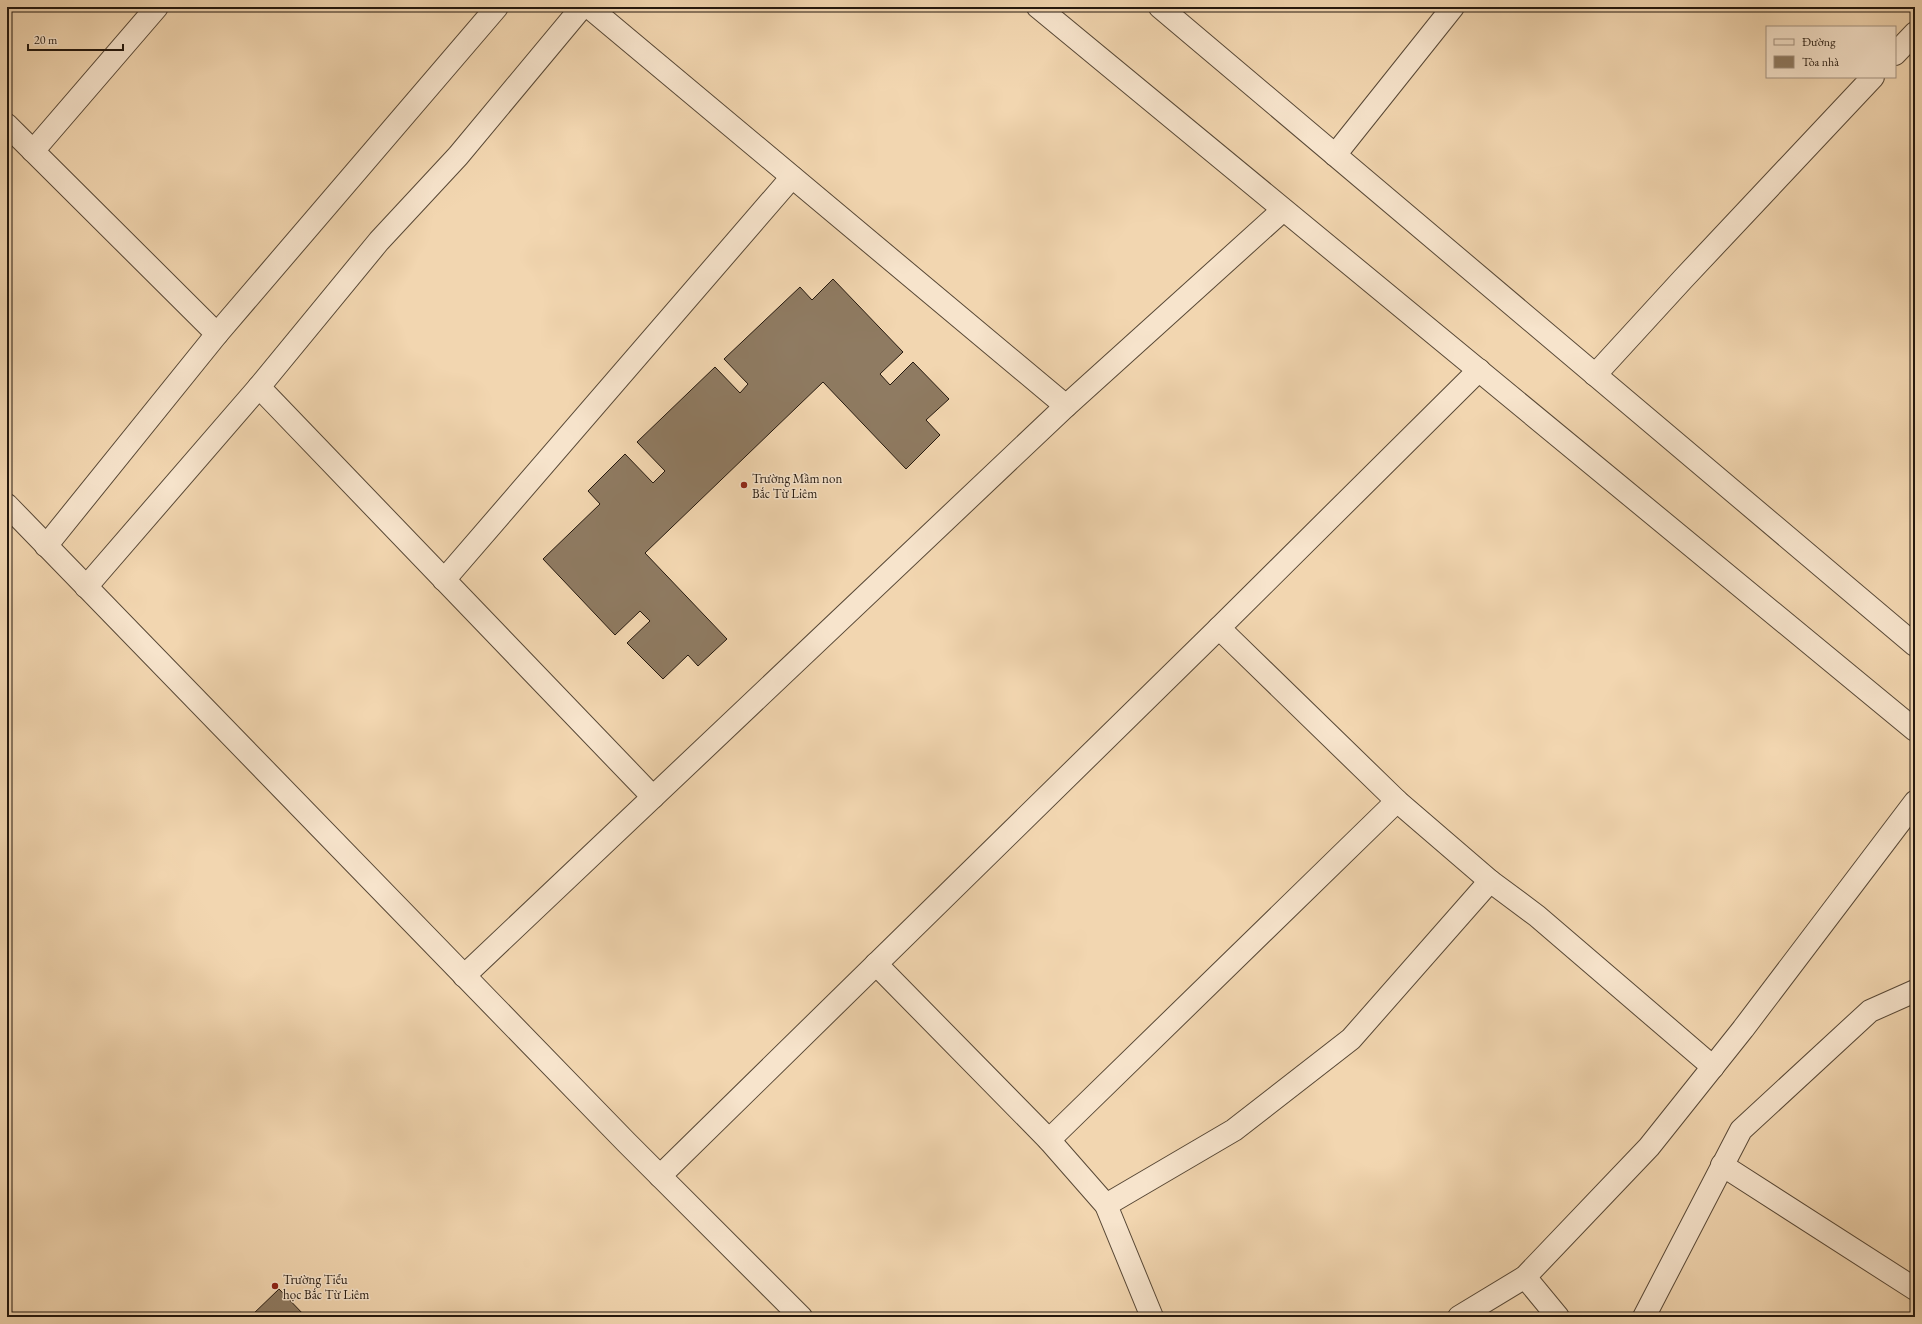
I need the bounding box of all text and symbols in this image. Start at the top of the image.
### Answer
scale bar [28,26,123,52]
legend [1766,26,1896,78]
text: 20 m [34,32,58,48]
text: Đường [1802,34,1836,50]
text: Tòa nhà [1802,54,1839,70]
place label: Trường Mầm non Bắc Từ Liêm [752,470,842,502]
marker: Trường Mầm non Bắc Từ Liêm [739,480,749,490]
place label: Trường Tiểu học Bắc Từ Liêm [283,1271,369,1303]
marker: Trường Tiểu học Bắc Từ Liêm [270,1281,280,1291]

